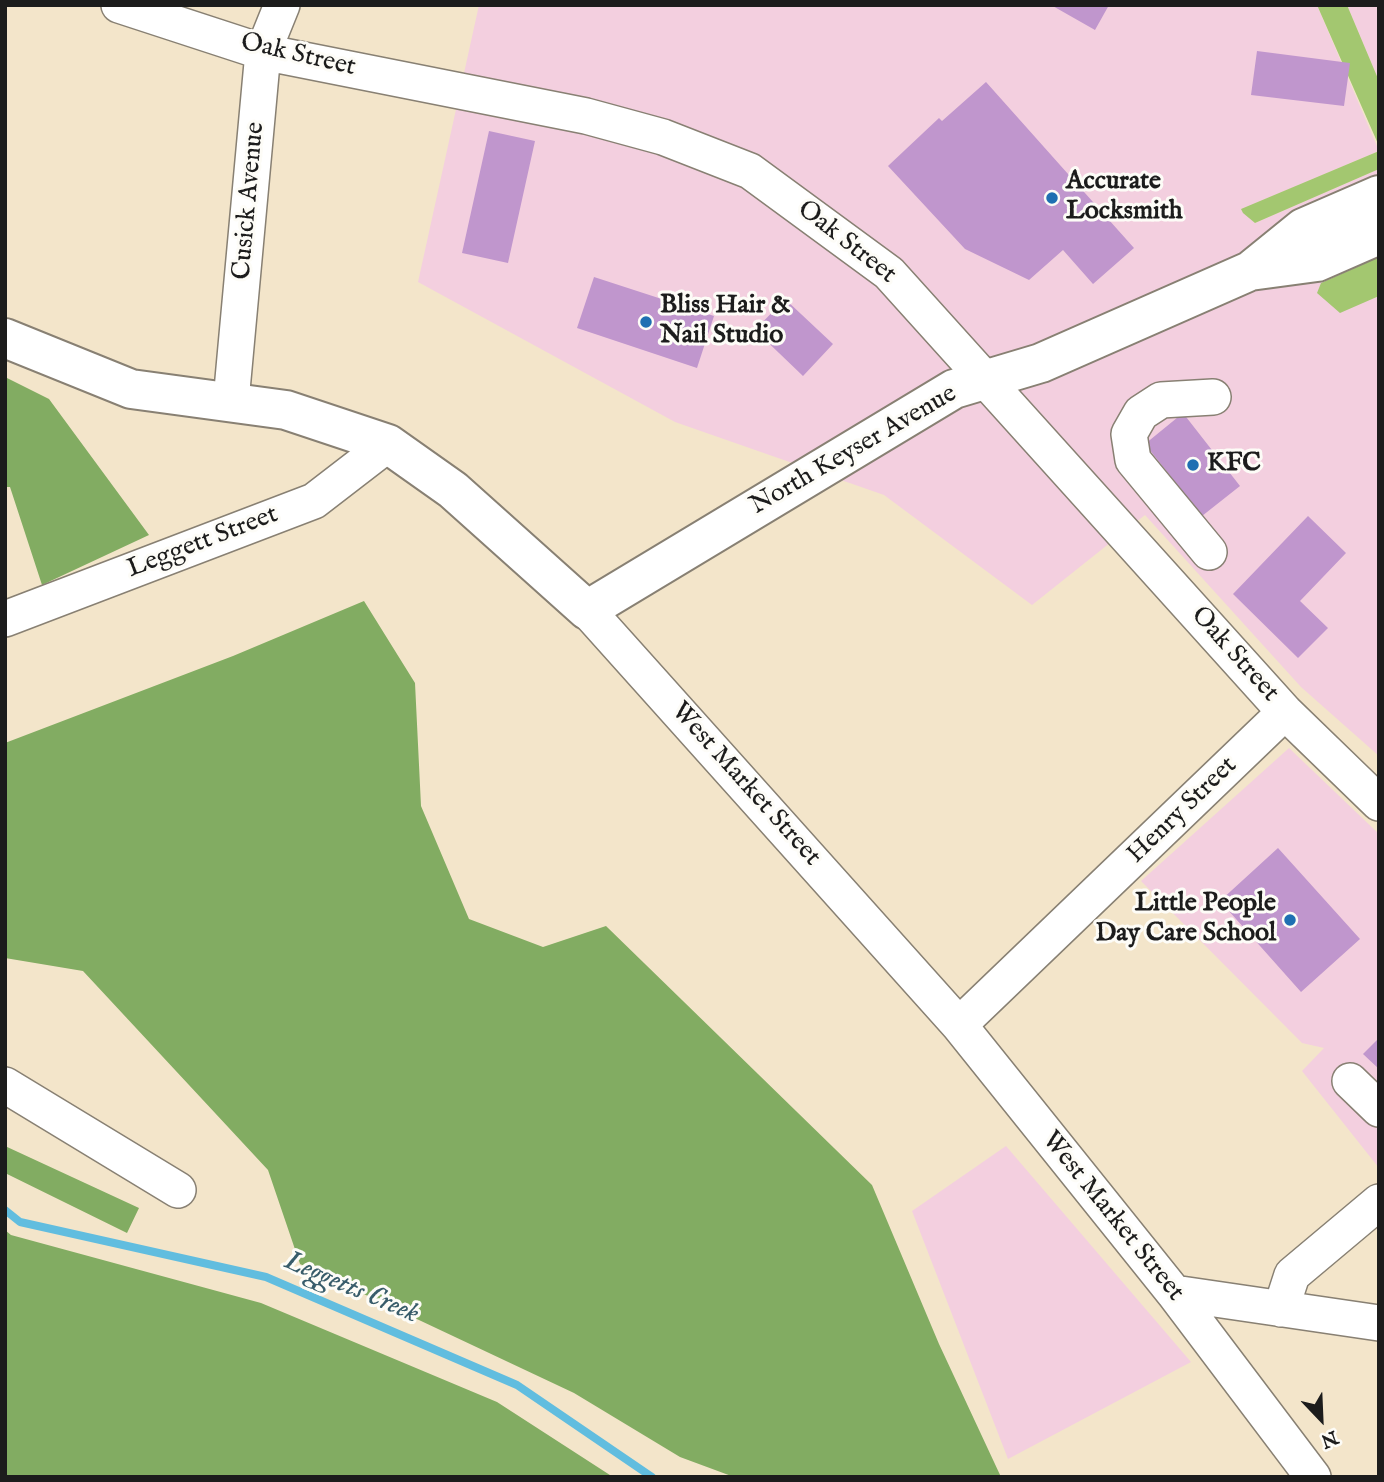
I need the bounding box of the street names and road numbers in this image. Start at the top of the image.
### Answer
street label: Oak Street [238,28,358,84]
street label: Cusick Avenue [228,121,272,281]
street label: Oak Street [790,195,902,291]
street label: North Keyser Avenue [745,379,963,523]
street label: Leggett Street [123,500,283,586]
street label: Oak Street [1183,601,1285,709]
street label: West Market Street [663,697,827,873]
street label: Henry Street [1122,751,1244,871]
street label: West Market Street [1034,1126,1190,1308]

